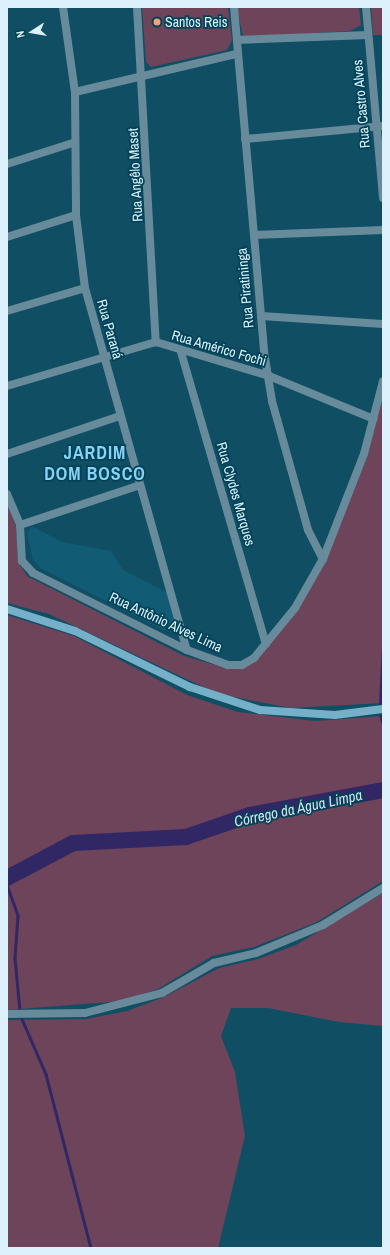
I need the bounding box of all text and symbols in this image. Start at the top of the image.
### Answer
north arrow [12,12,52,52]
place label: Santos Reis [165,14,228,30]
marker: Santos Reis [152,17,162,27]
text: N [13,30,28,39]
street label: Rua Castro Alves [349,59,373,149]
street label: Rua Angêlo Maset [124,127,146,223]
street label: Rua Piratininga [233,247,257,329]
street label: Rua Paraná [93,297,127,361]
street label: Rua Américo Fochi [169,326,269,370]
street label: Rua Clydes Marques [213,440,259,548]
district label: JARDIM DOM BOSCO [44,443,146,486]
street label: Rua Antônio Alves Lima [106,588,226,656]
water label: Córrego da Água Limpa [232,786,364,830]

